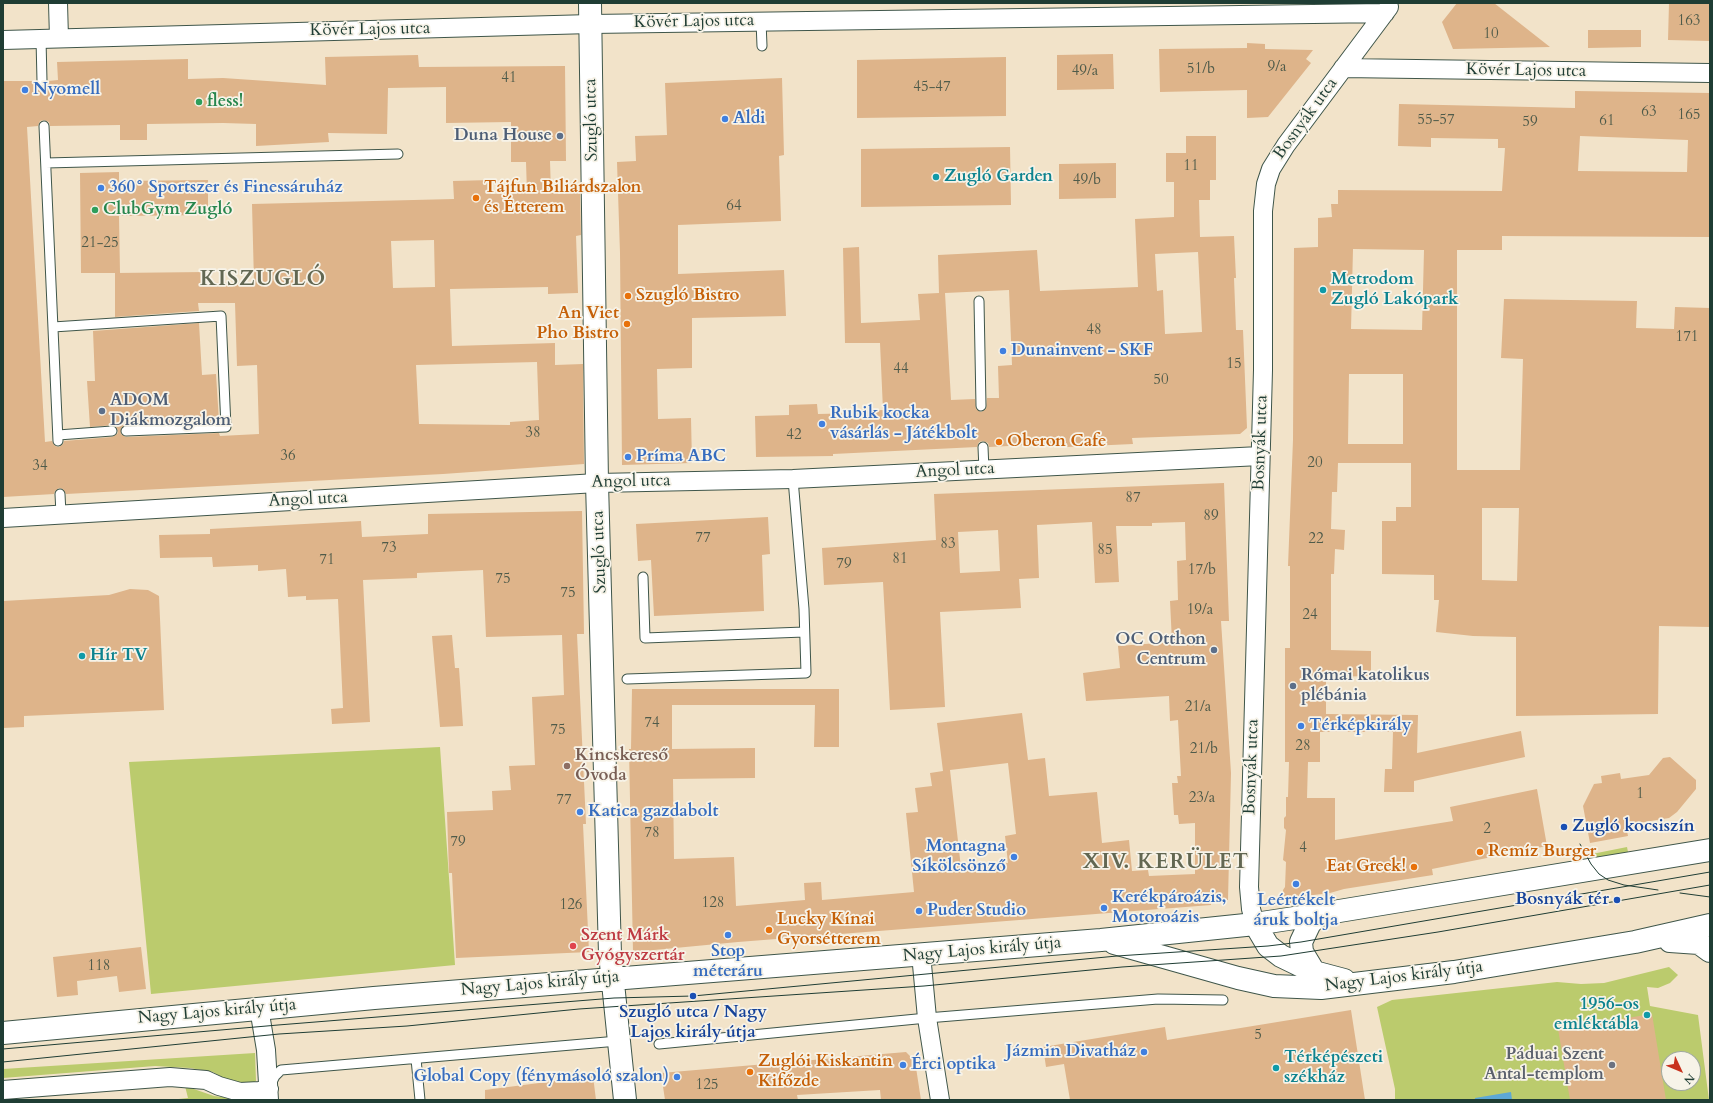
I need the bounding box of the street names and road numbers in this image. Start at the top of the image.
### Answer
street label: Kövér Lajos utca [634,11,754,33]
street label: Kövér Lajos utca [310,19,430,41]
street label: Kövér Lajos utca [1466,60,1586,82]
street label: Bosnyák utca [1270,74,1342,164]
street label: Szugló utca [581,78,603,162]
street label: Bosnyák utca [1249,395,1273,491]
street label: Angol utca [915,459,995,483]
street label: Angol utca [591,471,671,493]
street label: Angol utca [268,488,348,512]
street label: Szugló utca [588,510,612,594]
street label: Bosnyák utca [1240,719,1264,815]
street label: Nagy Lajos király útja [902,933,1062,967]
street label: Nagy Lajos király útja [1324,957,1484,997]
street label: Nagy Lajos király útja [460,967,620,1001]
street label: Nagy Lajos király útja [137,995,297,1029]

